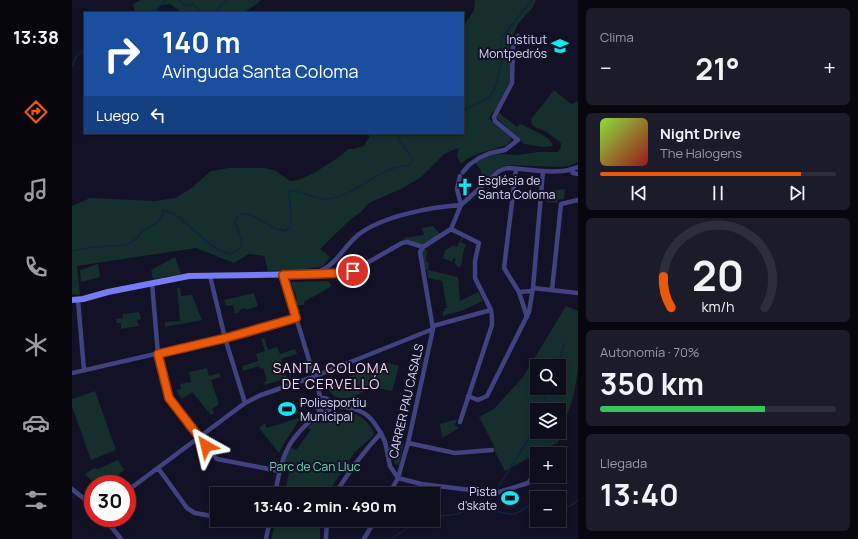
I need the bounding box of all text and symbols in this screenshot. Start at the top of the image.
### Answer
text: 140 m [162,23,241,61]
text: 13:38 [13,25,59,49]
icon: right [96,28,148,80]
text: Clima [600,28,634,46]
place label: Institut Montpedrós [479,31,547,62]
school or university icon: Institut Montpedrós [550,36,570,56]
text: 21° [695,48,740,89]
text: − [600,53,612,83]
text: + [823,53,836,83]
text: Avinguda Santa Coloma [162,59,359,83]
icon: directions [22,98,50,126]
icon: left [147,104,169,126]
text: Luego [96,105,139,126]
text: Night Drive [660,123,741,144]
text: The Halogens [660,144,742,162]
place label: Església de Santa Coloma [478,172,556,203]
icon: music [22,176,50,204]
church icon: Església de Santa Coloma [455,177,475,197]
icon: previous [628,182,650,204]
icon: pause [707,182,729,204]
icon: next [786,182,808,204]
text: 20 [692,246,744,302]
icon: phone [22,253,50,281]
pin [336,254,370,288]
icon: arrive [342,260,364,282]
text: km/h [701,296,735,315]
icon: climate [22,331,50,359]
street label: CARRER PAU CASALS [385,342,427,460]
text: Autonomía · 70% [600,343,700,361]
district label: SANTA COLOMA DE CERVELLÓ [273,358,389,393]
map controls [530,359,566,527]
button: search [530,359,566,395]
text: 350 km [600,363,704,404]
place label: Poliesportiu Municipal [300,394,367,425]
sports icon: Poliesportiu Municipal [277,399,297,419]
button: layers [530,403,566,439]
icon: car [22,409,50,437]
position arrow [185,425,227,467]
button: + [530,447,566,483]
text: Llegada [600,454,647,472]
park label: Parc de Can Lluc [270,458,361,475]
text: 13:40 [600,474,679,515]
speed limit sign: 30 [84,475,136,527]
place label: Pista d'skate [458,483,497,514]
icon: filters [22,486,50,514]
sports icon: Pista d'skate [500,488,520,508]
button: − [530,491,566,527]
text: 13:40 · 2 min · 490 m [254,496,396,517]

